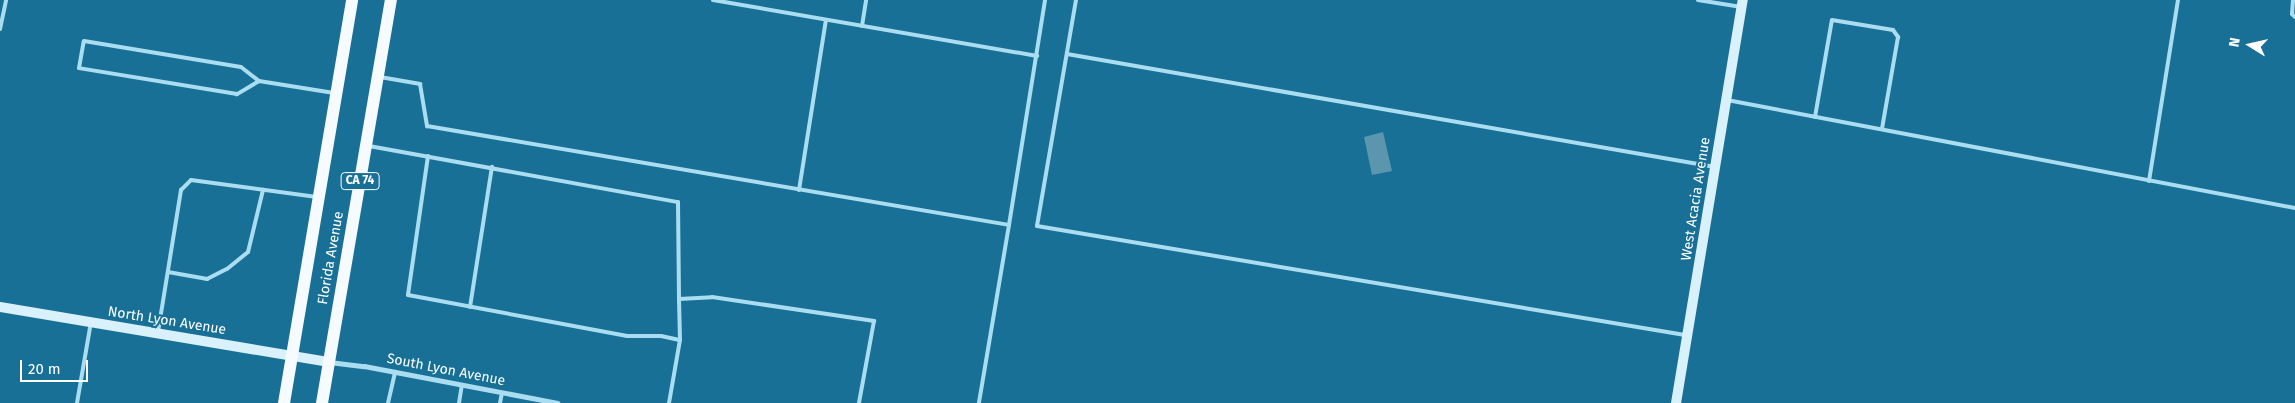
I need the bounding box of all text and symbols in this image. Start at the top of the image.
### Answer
north arrow [2225,20,2275,70]
text: N [2226,36,2244,48]
street label: West Acacia Avenue [1678,136,1714,262]
road number: CA 74 [340,172,380,190]
street label: Florida Avenue [315,210,347,306]
street label: North Lyon Avenue [107,303,227,339]
scale bar [22,350,90,382]
street label: South Lyon Avenue [385,350,507,390]
text: 20 m [28,360,61,378]

